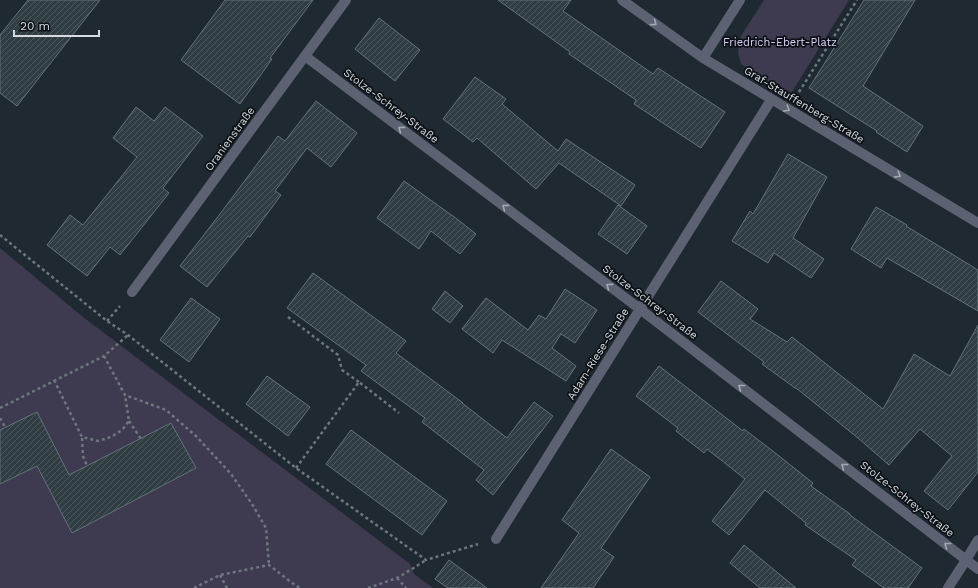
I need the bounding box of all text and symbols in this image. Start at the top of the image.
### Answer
scale bar [14,12,99,38]
one-way arrow [650,18,657,26]
text: 20 m [20,19,50,33]
park label: Friedrich-Ebert-Platz [723,36,837,49]
street label: Graf-Stauffenberg-Straße [742,64,866,146]
street label: Stolze-Schrey-Straße [341,66,441,146]
one-way arrow [782,104,790,111]
street label: Oranienstraße [202,105,258,173]
one-way arrow [399,126,406,133]
one-way arrow [894,171,901,178]
one-way arrow [502,204,509,212]
street label: Stolze-Schrey-Straße [600,262,700,342]
one-way arrow [606,283,613,290]
street label: Adam-Riese-Straße [564,306,632,402]
one-way arrow [738,385,745,392]
street label: Stolze-Schrey-Straße [857,458,957,540]
one-way arrow [841,464,848,471]
one-way arrow [944,543,951,550]

